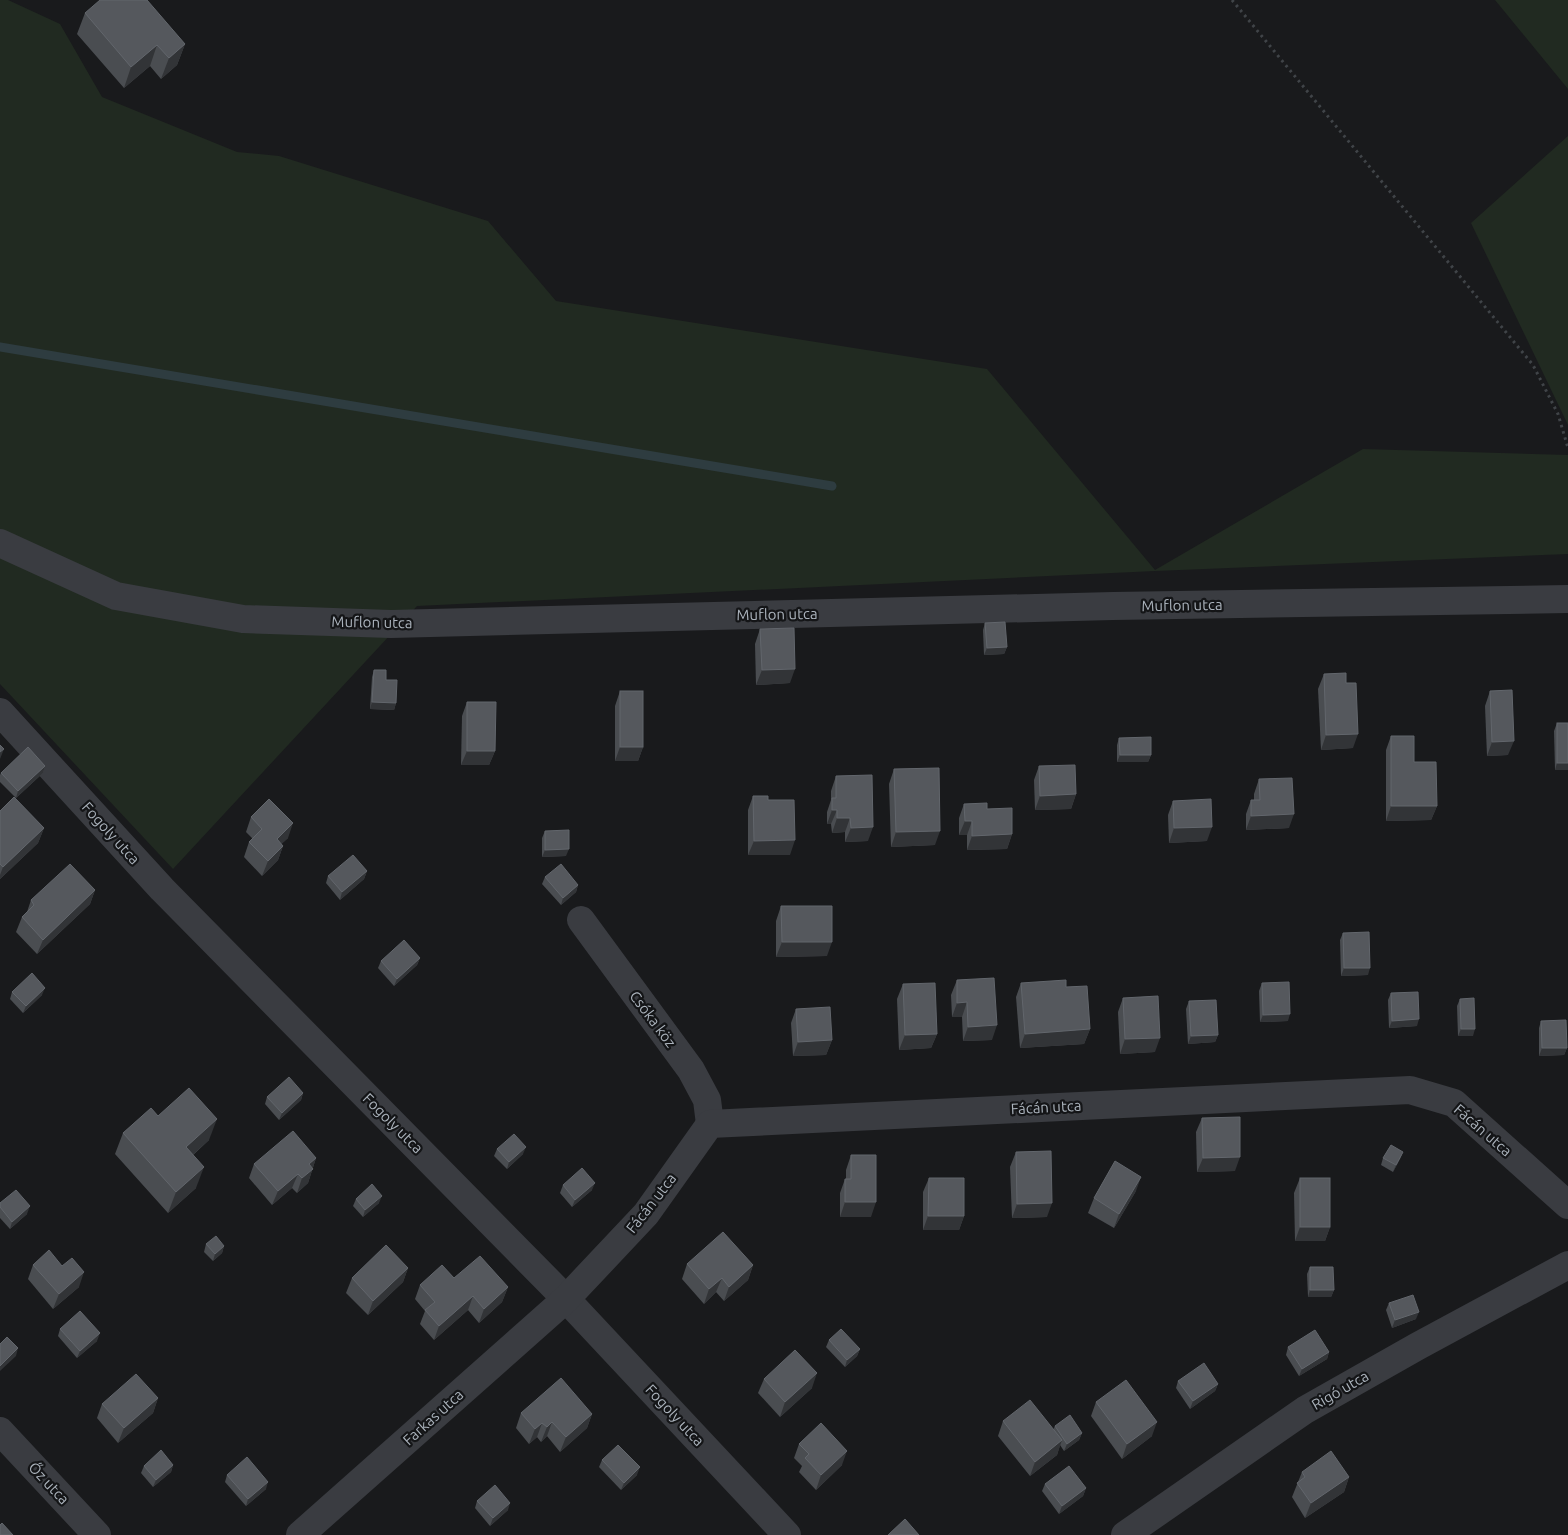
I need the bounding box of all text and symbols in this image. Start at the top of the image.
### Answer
street label: Muflon utca [1141,596,1223,614]
street label: Muflon utca [736,605,818,623]
street label: Muflon utca [331,613,413,631]
street label: Fogoly utca [79,798,143,868]
street label: Csóka köz [626,988,680,1051]
street label: Fogoly utca [360,1090,426,1156]
street label: Fácán utca [1010,1097,1082,1117]
street label: Fácán utca [1451,1100,1515,1160]
street label: Fácán utca [623,1170,679,1236]
street label: Rigó utca [1309,1367,1371,1413]
street label: Fogoly utca [642,1381,708,1449]
street label: Farkas utca [399,1386,467,1448]
street label: Őz utca [25,1459,73,1507]

